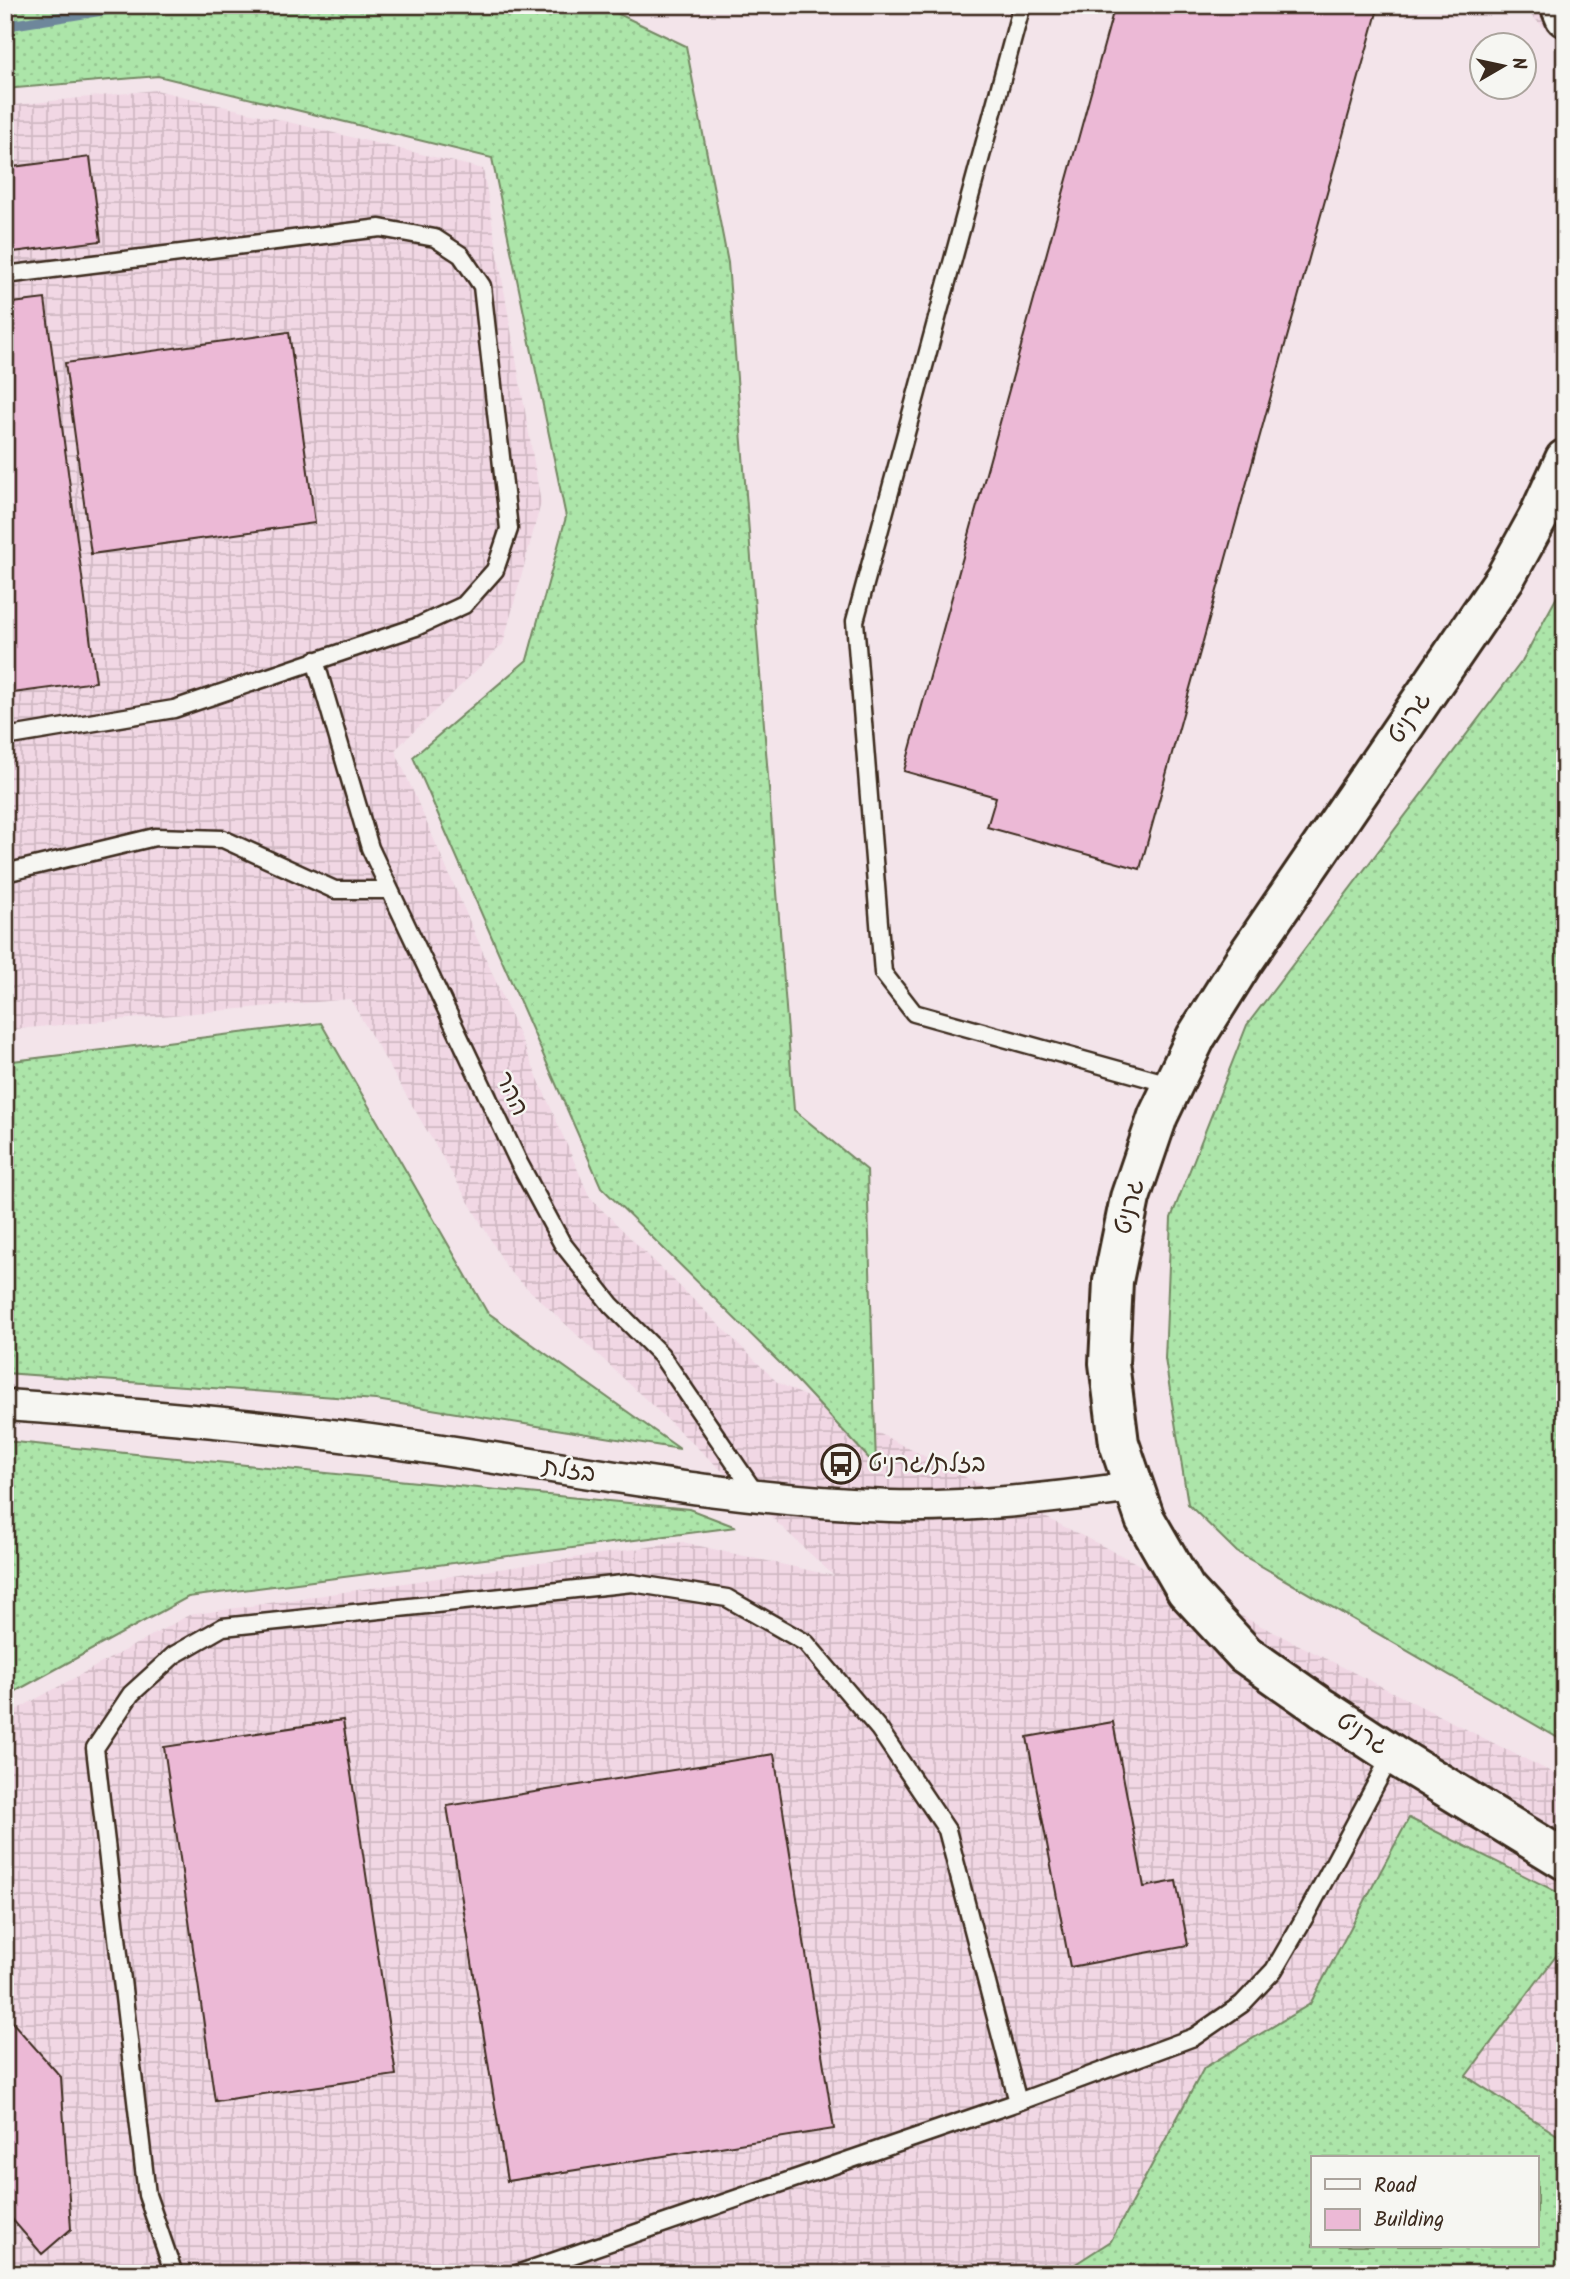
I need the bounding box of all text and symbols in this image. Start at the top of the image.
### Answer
north arrow [1468,32,1538,102]
text: N [1502,55,1534,72]
street label: גרניט [1378,684,1442,752]
street label: ההר [484,1065,538,1123]
street label: גרניט [1104,1175,1156,1239]
bus stop icon: בזלת/גרניט [820,1443,862,1485]
place label: בזלת/גרניט [868,1445,986,1484]
street label: בזלת [538,1447,598,1494]
street label: גרניט [1328,1702,1396,1766]
legend [1311,2156,1538,2248]
text: Road [1374,2170,1417,2203]
text: Building [1374,2204,1444,2237]

